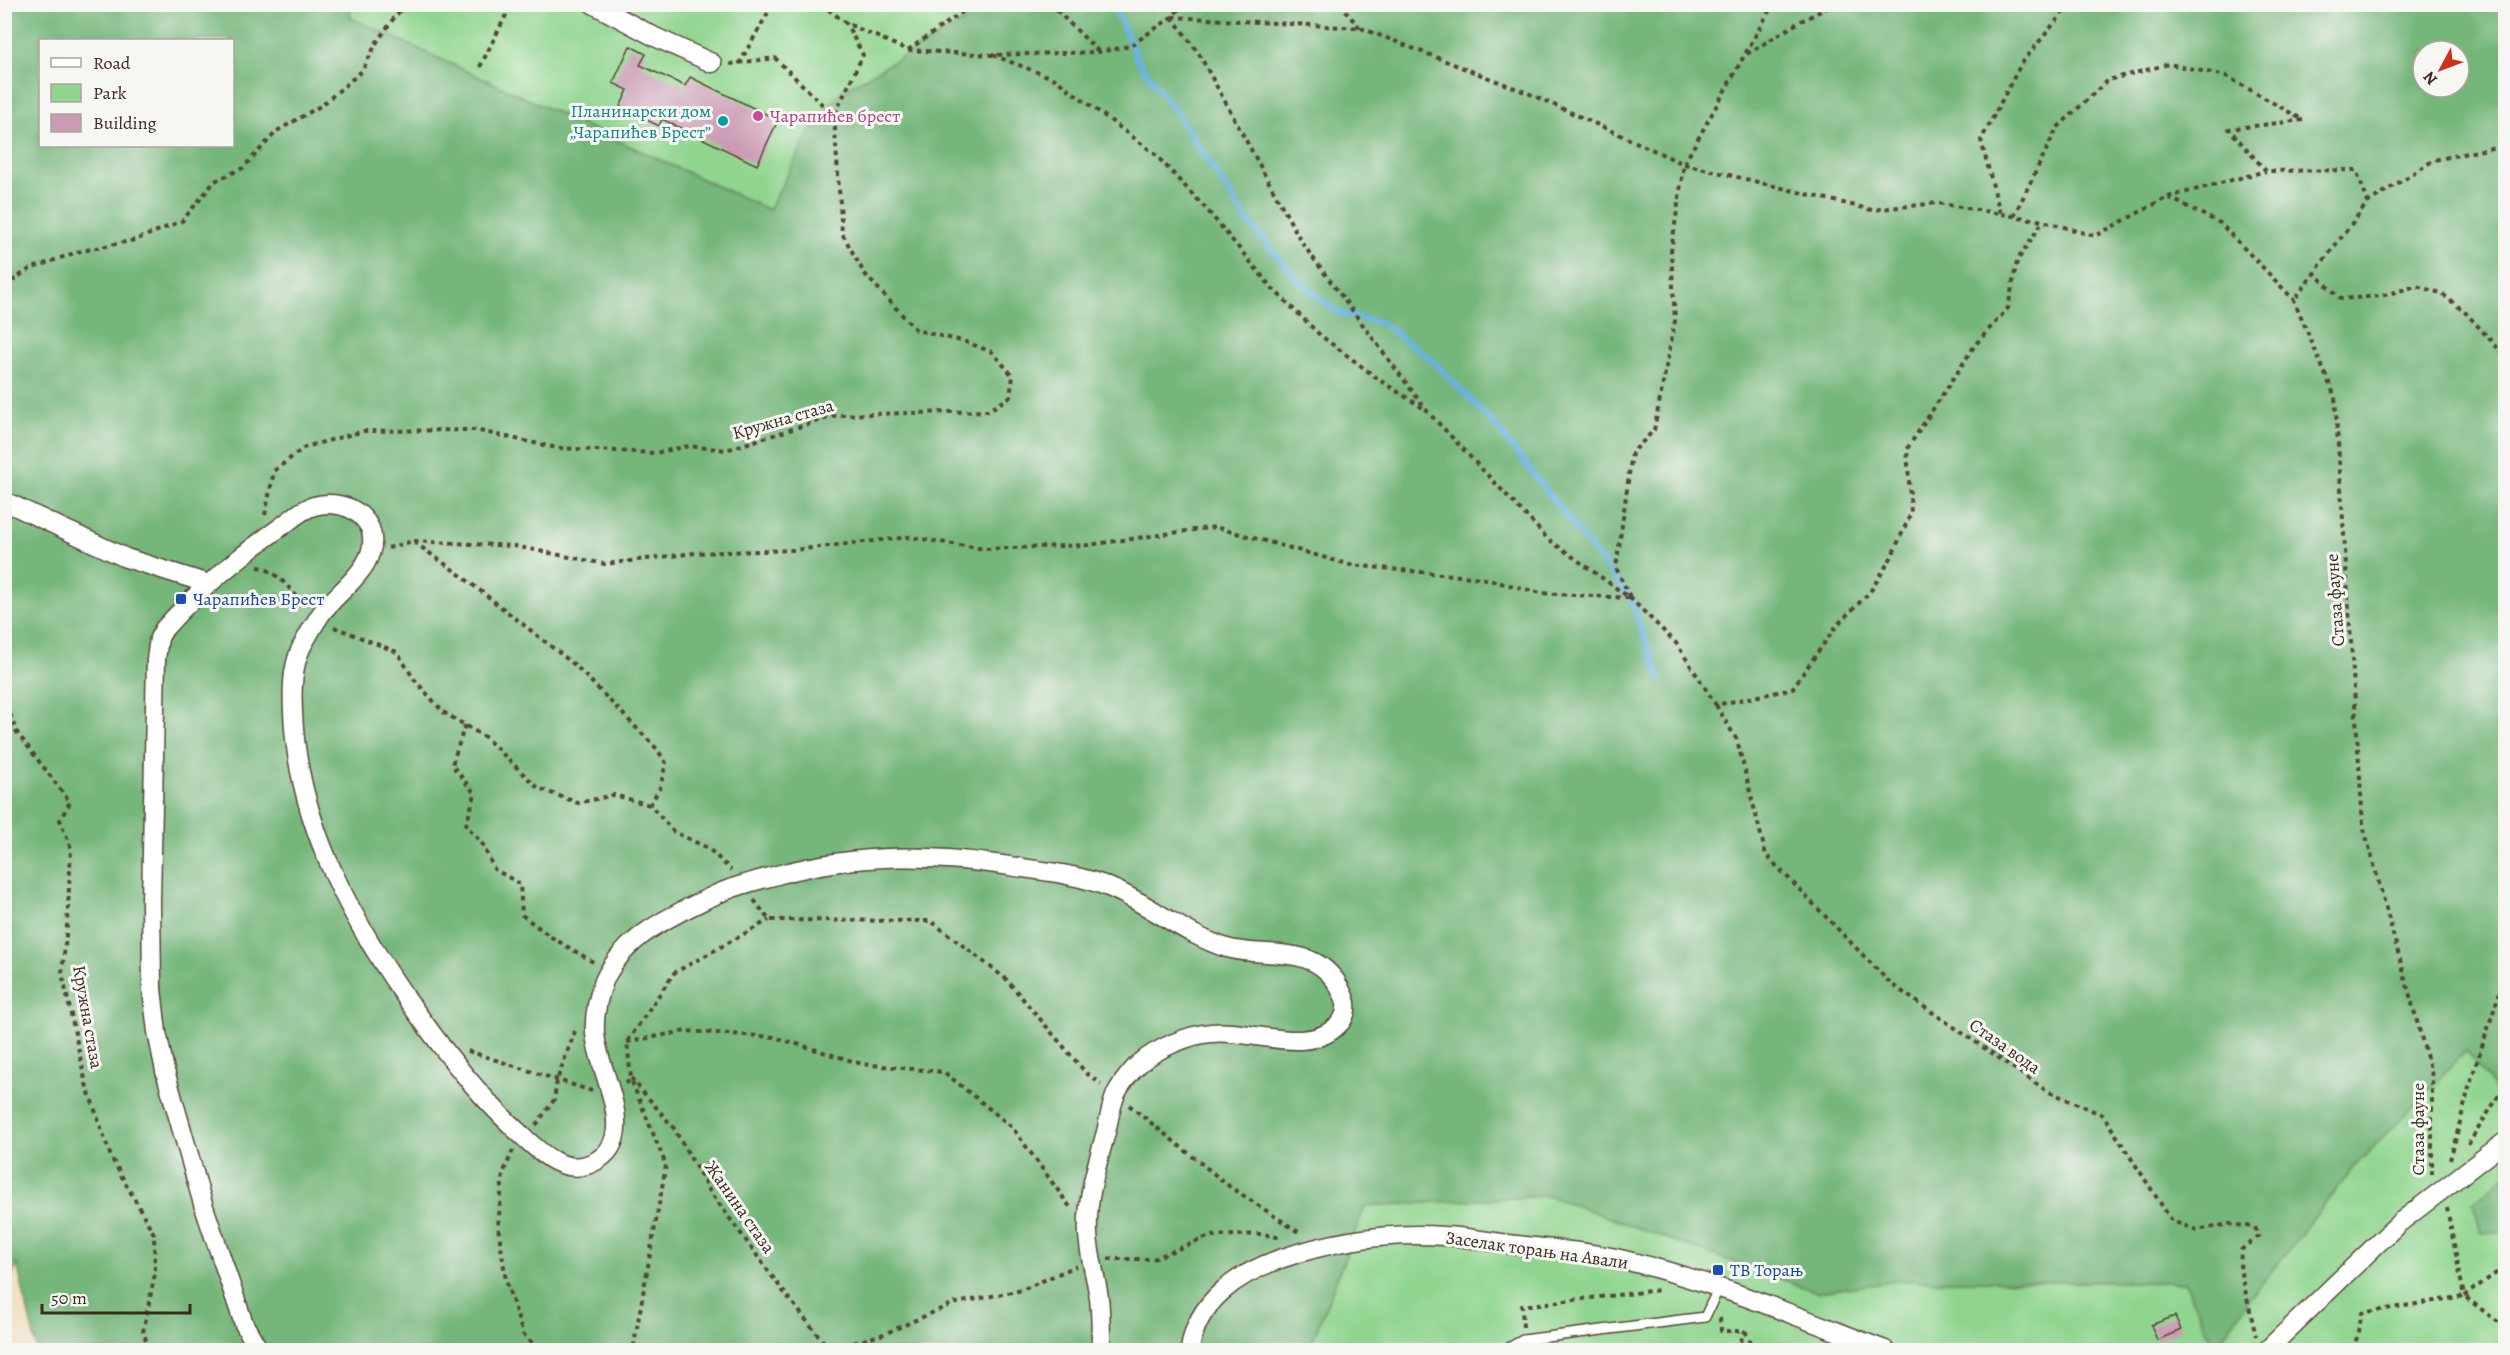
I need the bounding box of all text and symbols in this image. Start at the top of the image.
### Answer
legend [39,39,234,147]
north arrow [2411,39,2471,99]
text: Road [93,51,131,75]
text: N [2418,66,2443,90]
text: Park [93,81,127,105]
place label: Планинарски дом „Чарапићев Брест” [569,99,711,144]
place label: Чарапићев брест [770,104,900,128]
marker: Чарапићев брест [751,109,765,123]
text: Building [93,111,157,135]
marker: Планинарски дом „Чарапићев Брест” [716,114,730,128]
street label: Кружна стаза [729,393,837,445]
street label: Стаза фауне [2320,553,2350,647]
place label: Чарапићев Брест [193,587,324,611]
marker: Чарапићев Брест [174,592,188,606]
street label: Кружна стаза [67,963,109,1071]
street label: Стаза вода [1965,1013,2046,1080]
street label: Стаза фауне [2406,1083,2430,1175]
street label: Жанина стаза [699,1156,781,1259]
street label: Заселак торањ на Авали [1444,1225,1630,1275]
place label: ТВ Торањ [1730,1258,1803,1282]
marker: ТВ Торањ [1711,1263,1725,1277]
scale bar [42,1277,190,1315]
text: 50 m [51,1286,87,1310]

